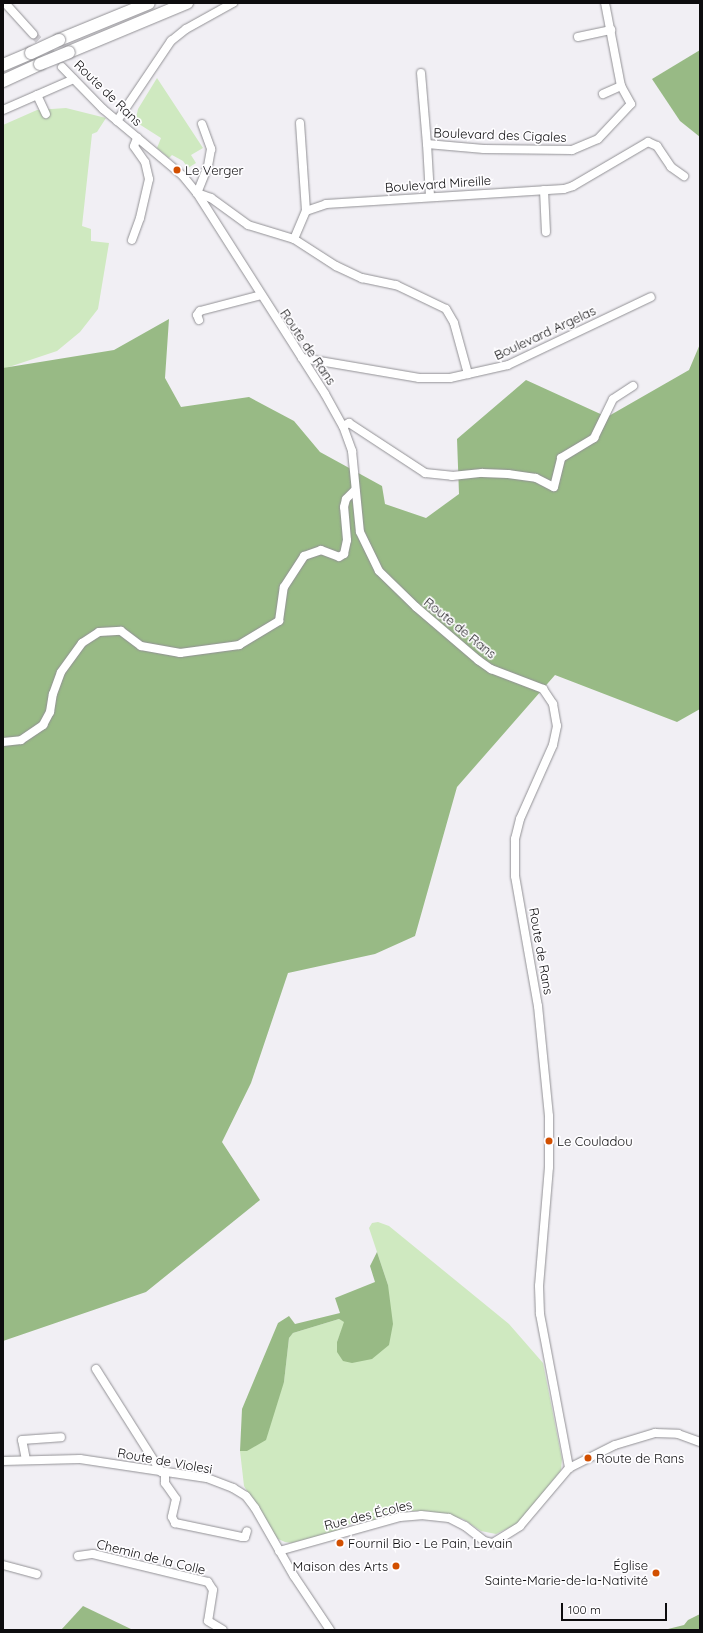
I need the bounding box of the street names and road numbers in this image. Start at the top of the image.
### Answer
street label: Route de Rans [71,57,145,129]
street label: Boulevard des Cigales [433,125,567,145]
street label: Boulevard Mireille [384,173,492,195]
street label: Boulevard Argelas [492,303,598,363]
street label: Route de Rans [277,306,339,388]
street label: Route de Rans [421,594,499,662]
street label: Route de Rans [526,906,556,996]
street label: Route de Violesi [116,1445,214,1477]
street label: Rue des Écoles [322,1497,414,1533]
street label: Chemin de la Colle [95,1536,207,1578]

